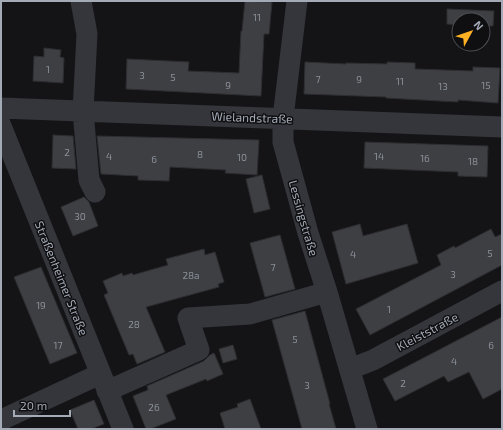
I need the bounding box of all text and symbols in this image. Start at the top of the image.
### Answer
house number: 11 [253,11,261,23]
north arrow [451,12,491,52]
text: N [472,18,487,33]
house number: 1 [46,63,50,75]
house number: 3 [139,69,145,81]
house number: 5 [170,71,176,83]
house number: 7 [315,73,321,85]
house number: 9 [356,73,362,85]
house number: 11 [396,75,404,87]
house number: 9 [225,79,231,91]
house number: 15 [481,79,491,91]
house number: 13 [438,80,448,92]
street label: Wielandstraße [211,109,293,125]
house number: 2 [64,146,70,158]
house number: 8 [197,148,203,160]
house number: 4 [106,150,112,162]
house number: 14 [374,150,384,162]
house number: 10 [237,151,247,163]
house number: 16 [420,152,430,164]
house number: 6 [151,153,157,165]
house number: 18 [468,155,478,167]
street label: Lessingstraße [287,179,321,257]
house number: 30 [74,210,86,222]
street label: Straßenheimer Straße [33,219,91,337]
house number: 5 [487,247,493,259]
house number: 4 [350,248,356,260]
house number: 7 [270,261,276,273]
house number: 3 [450,268,456,280]
house number: 28a [182,269,200,281]
house number: 19 [36,299,46,311]
house number: 1 [387,303,391,315]
street label: Kleiststraße [394,309,460,353]
house number: 28 [128,318,140,330]
house number: 5 [292,333,298,345]
house number: 17 [53,339,63,351]
house number: 6 [488,339,494,351]
house number: 4 [451,355,457,367]
house number: 2 [400,377,406,389]
house number: 3 [304,379,310,391]
scale bar [14,392,70,418]
text: 20 m [20,398,47,412]
house number: 26 [148,401,160,413]

